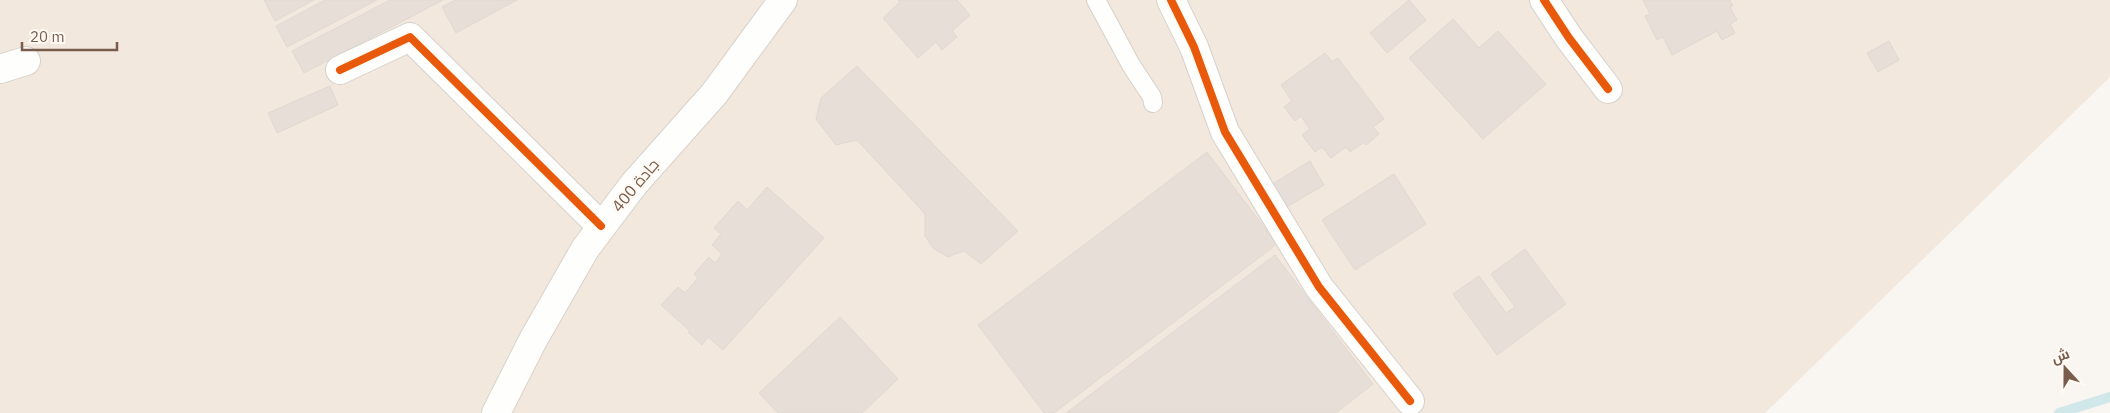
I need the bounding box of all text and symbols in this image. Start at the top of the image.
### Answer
scale bar [22,20,118,52]
text: 20 m [30,27,65,46]
street label: جادة 400 [607,154,663,216]
north arrow [2040,343,2090,393]
text: ش [2049,344,2072,367]

